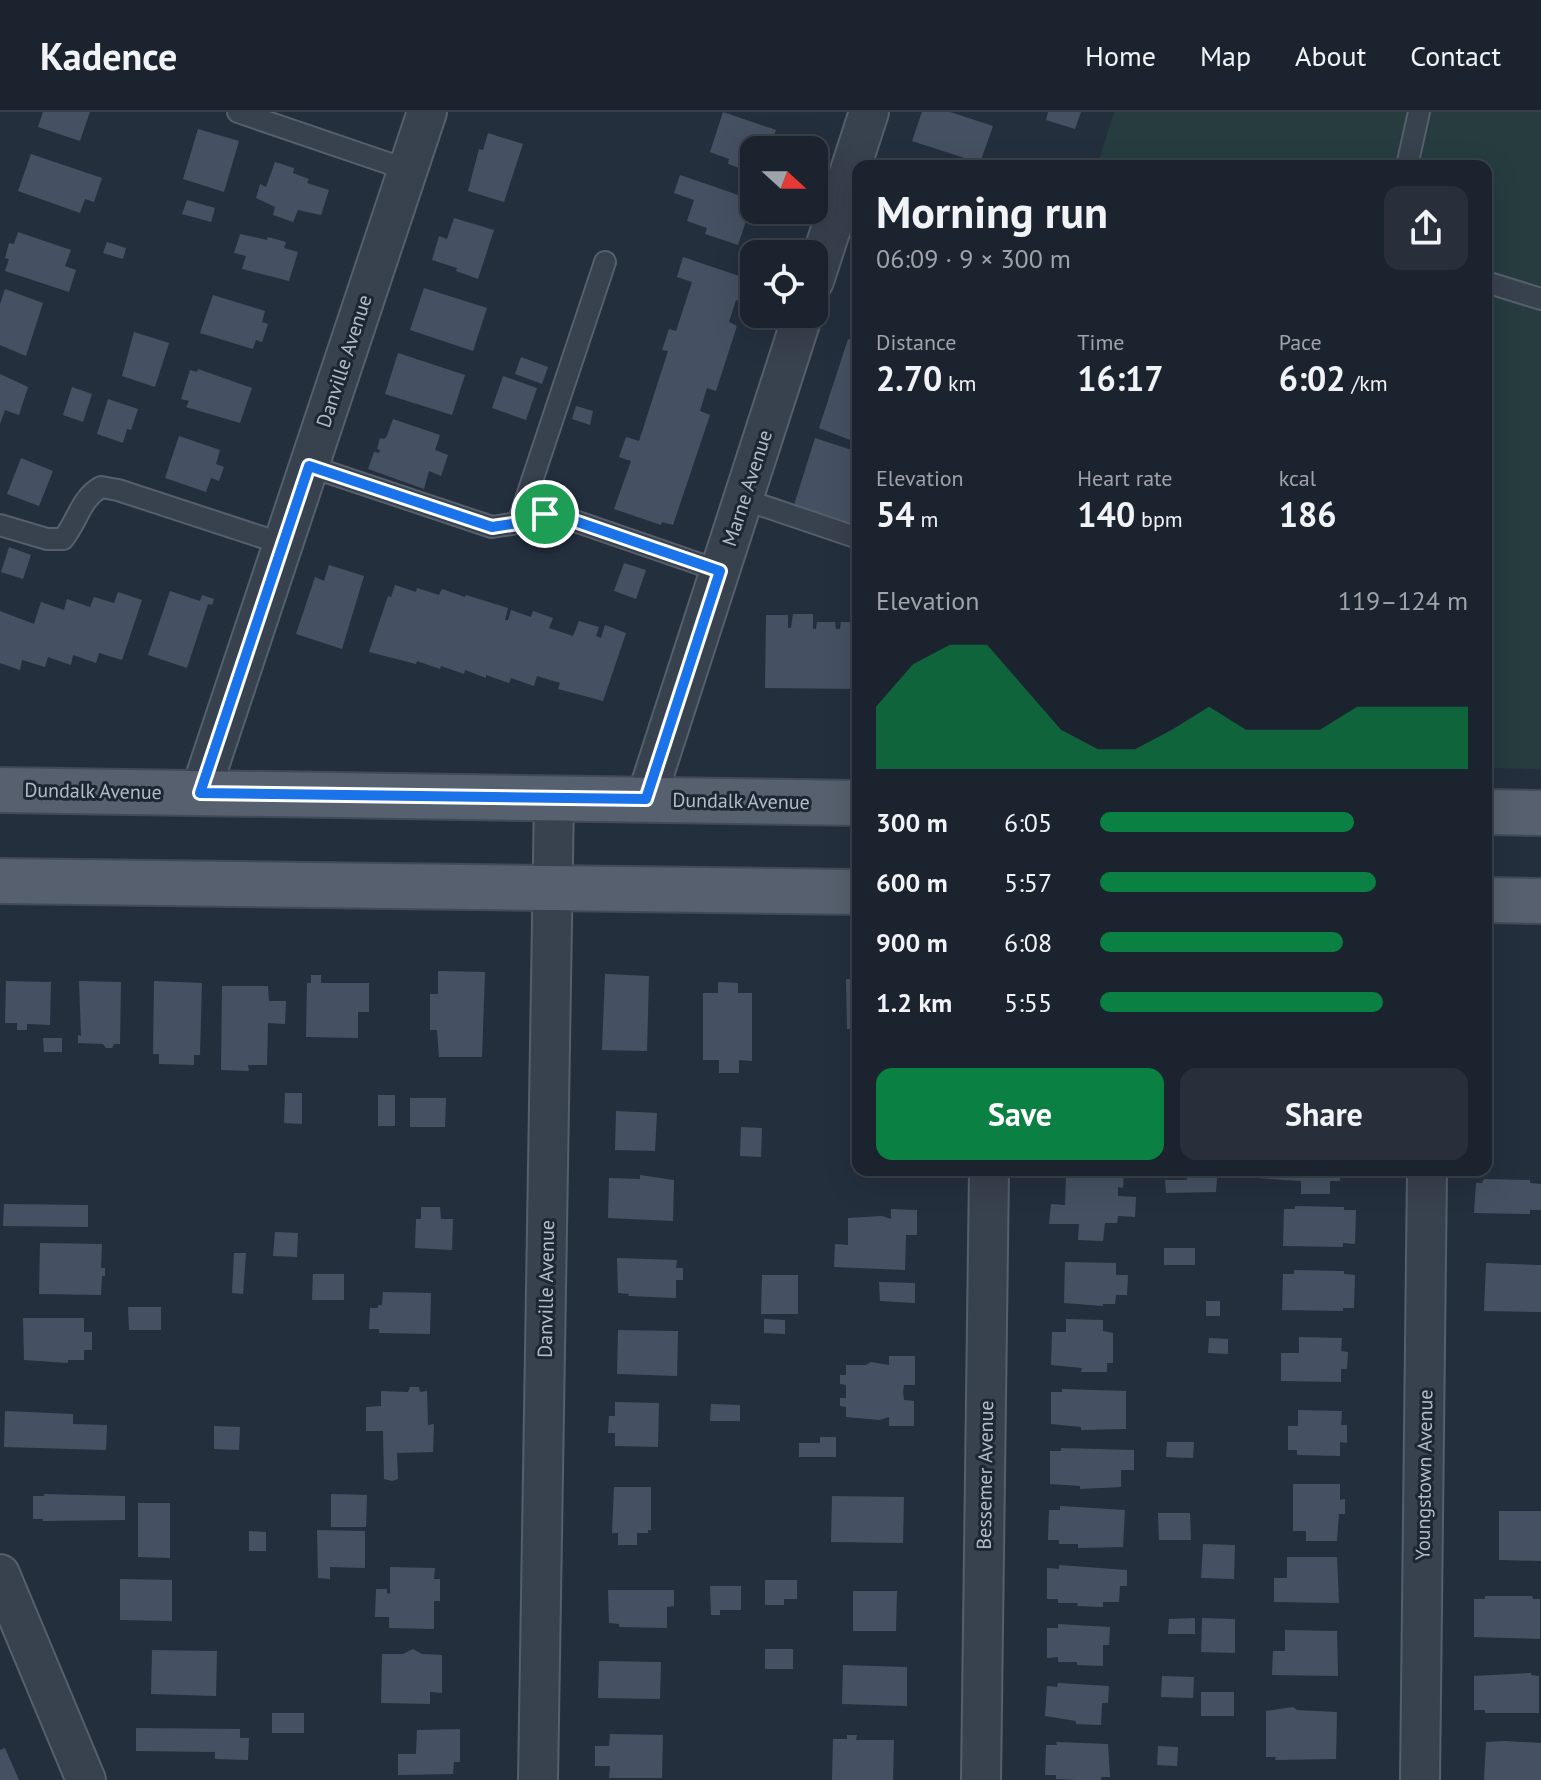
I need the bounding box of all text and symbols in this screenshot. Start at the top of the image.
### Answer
text: Kadence [40,31,177,80]
text: Home [1085,37,1156,74]
text: Map [1200,37,1251,74]
text: About [1295,37,1366,74]
text: Contact [1410,37,1501,74]
north arrow [740,136,828,224]
map controls [740,136,828,328]
text: Morning run [876,183,1108,240]
button: share [1384,186,1468,270]
button: locate [740,240,828,328]
text: 06:09 · 9 × 300 m [876,242,1071,275]
street label: Danville Avenue [310,291,378,431]
text: Distance [876,328,957,356]
text: Time [1077,328,1124,356]
text: Pace [1279,328,1322,356]
text: 2.70 [876,356,942,400]
text: 16:17 [1077,356,1164,400]
text: 6:02 [1279,356,1346,400]
text: km [942,369,976,397]
text: /km [1346,369,1388,397]
street label: Marne Avenue [716,427,778,549]
text: Elevation [876,464,964,492]
text: Heart rate [1077,464,1172,492]
text: kcal [1279,464,1316,492]
pin [511,480,579,548]
icon: arrive [523,492,567,536]
text: 54 [876,492,915,536]
text: 140 [1077,492,1135,536]
text: 186 [1279,492,1337,536]
text: m [915,505,938,533]
text: bpm [1135,505,1183,533]
text: Elevation [876,584,980,617]
text: 119–124 m [1338,584,1468,617]
street label: Dundalk Avenue [24,777,162,805]
street label: Dundalk Avenue [672,787,810,815]
text: 300 m [876,806,948,839]
text: 6:05 [1004,806,1052,839]
text: 600 m [876,866,948,899]
text: 5:57 [1004,866,1052,899]
text: 900 m [876,926,948,959]
text: 6:08 [1004,926,1052,959]
text: 1.2 km [876,986,952,1019]
text: 5:55 [1004,986,1052,1019]
button: Save [876,1068,1164,1160]
button: Share [1180,1068,1468,1160]
street label: Danville Avenue [532,1220,560,1358]
street label: Youngstown Avenue [1410,1389,1438,1561]
street label: Bessemer Avenue [971,1400,999,1550]

